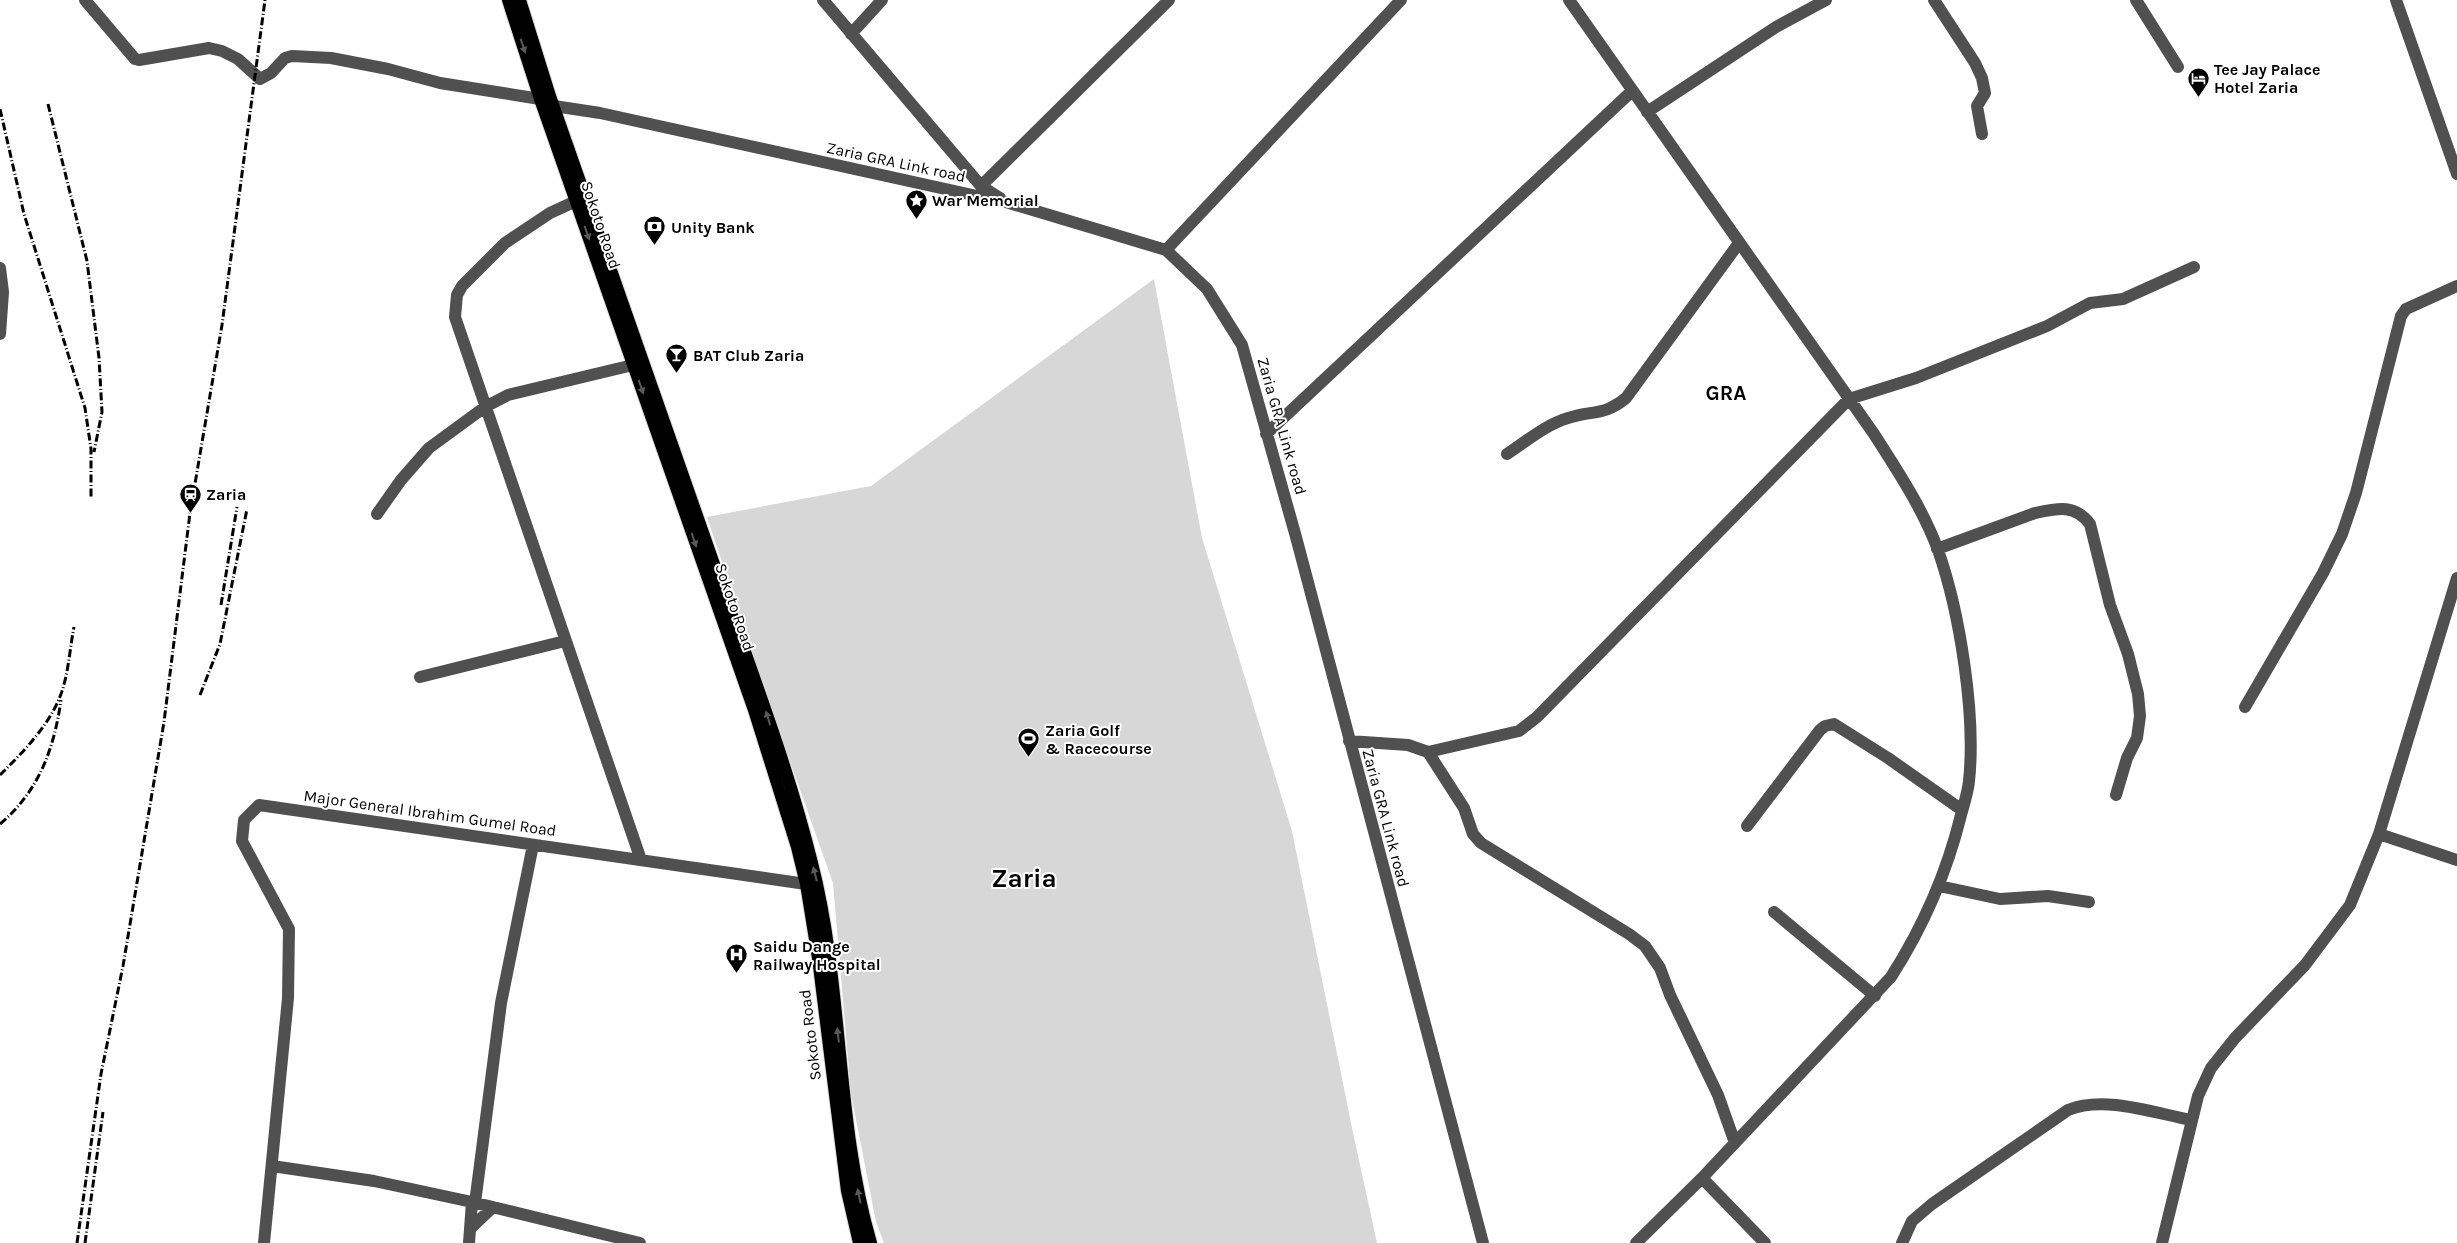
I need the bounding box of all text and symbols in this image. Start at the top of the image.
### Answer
one-way arrow [520,39,528,54]
place label: Tee Jay Palace Hotel Zaria [2214,60,2321,97]
hotel icon: Tee Jay Palace Hotel Zaria [2186,66,2210,97]
street label: Zaria GRA Link road [825,138,967,186]
street label: Sokoto Road [577,179,625,271]
place icon: War Memorial [904,188,928,219]
place label: War Memorial [932,191,1039,210]
bank icon: Unity Bank [643,215,667,246]
place label: Unity Bank [671,218,755,237]
one-way arrow [584,226,591,241]
bar icon: BAT Club Zaria [665,343,689,374]
place label: BAT Club Zaria [693,346,804,365]
street label: Zaria GRA Link road [1253,355,1311,497]
one-way arrow [637,380,645,395]
district label: GRA [1706,381,1746,405]
station icon: Zaria [178,482,202,513]
place label: Zaria [206,485,246,504]
one-way arrow [691,533,698,548]
street label: Sokoto Road [711,561,759,653]
one-way arrow [764,711,772,726]
place label: Zaria Golf & Racecourse [1045,721,1152,758]
sports icon: Zaria Golf & Racecourse [1017,727,1041,758]
street label: Zaria GRA Link road [1358,747,1414,889]
street label: Major General Ibrahim Gumel Road [302,786,558,840]
district label: Zaria [991,863,1057,894]
one-way arrow [811,866,819,881]
place label: Saidu Dange Railway Hospital [753,937,881,974]
hospital icon: Saidu Dange Railway Hospital [725,943,749,974]
street label: Sokoto Road [795,988,825,1082]
one-way arrow [834,1026,842,1042]
one-way arrow [855,1188,863,1203]

